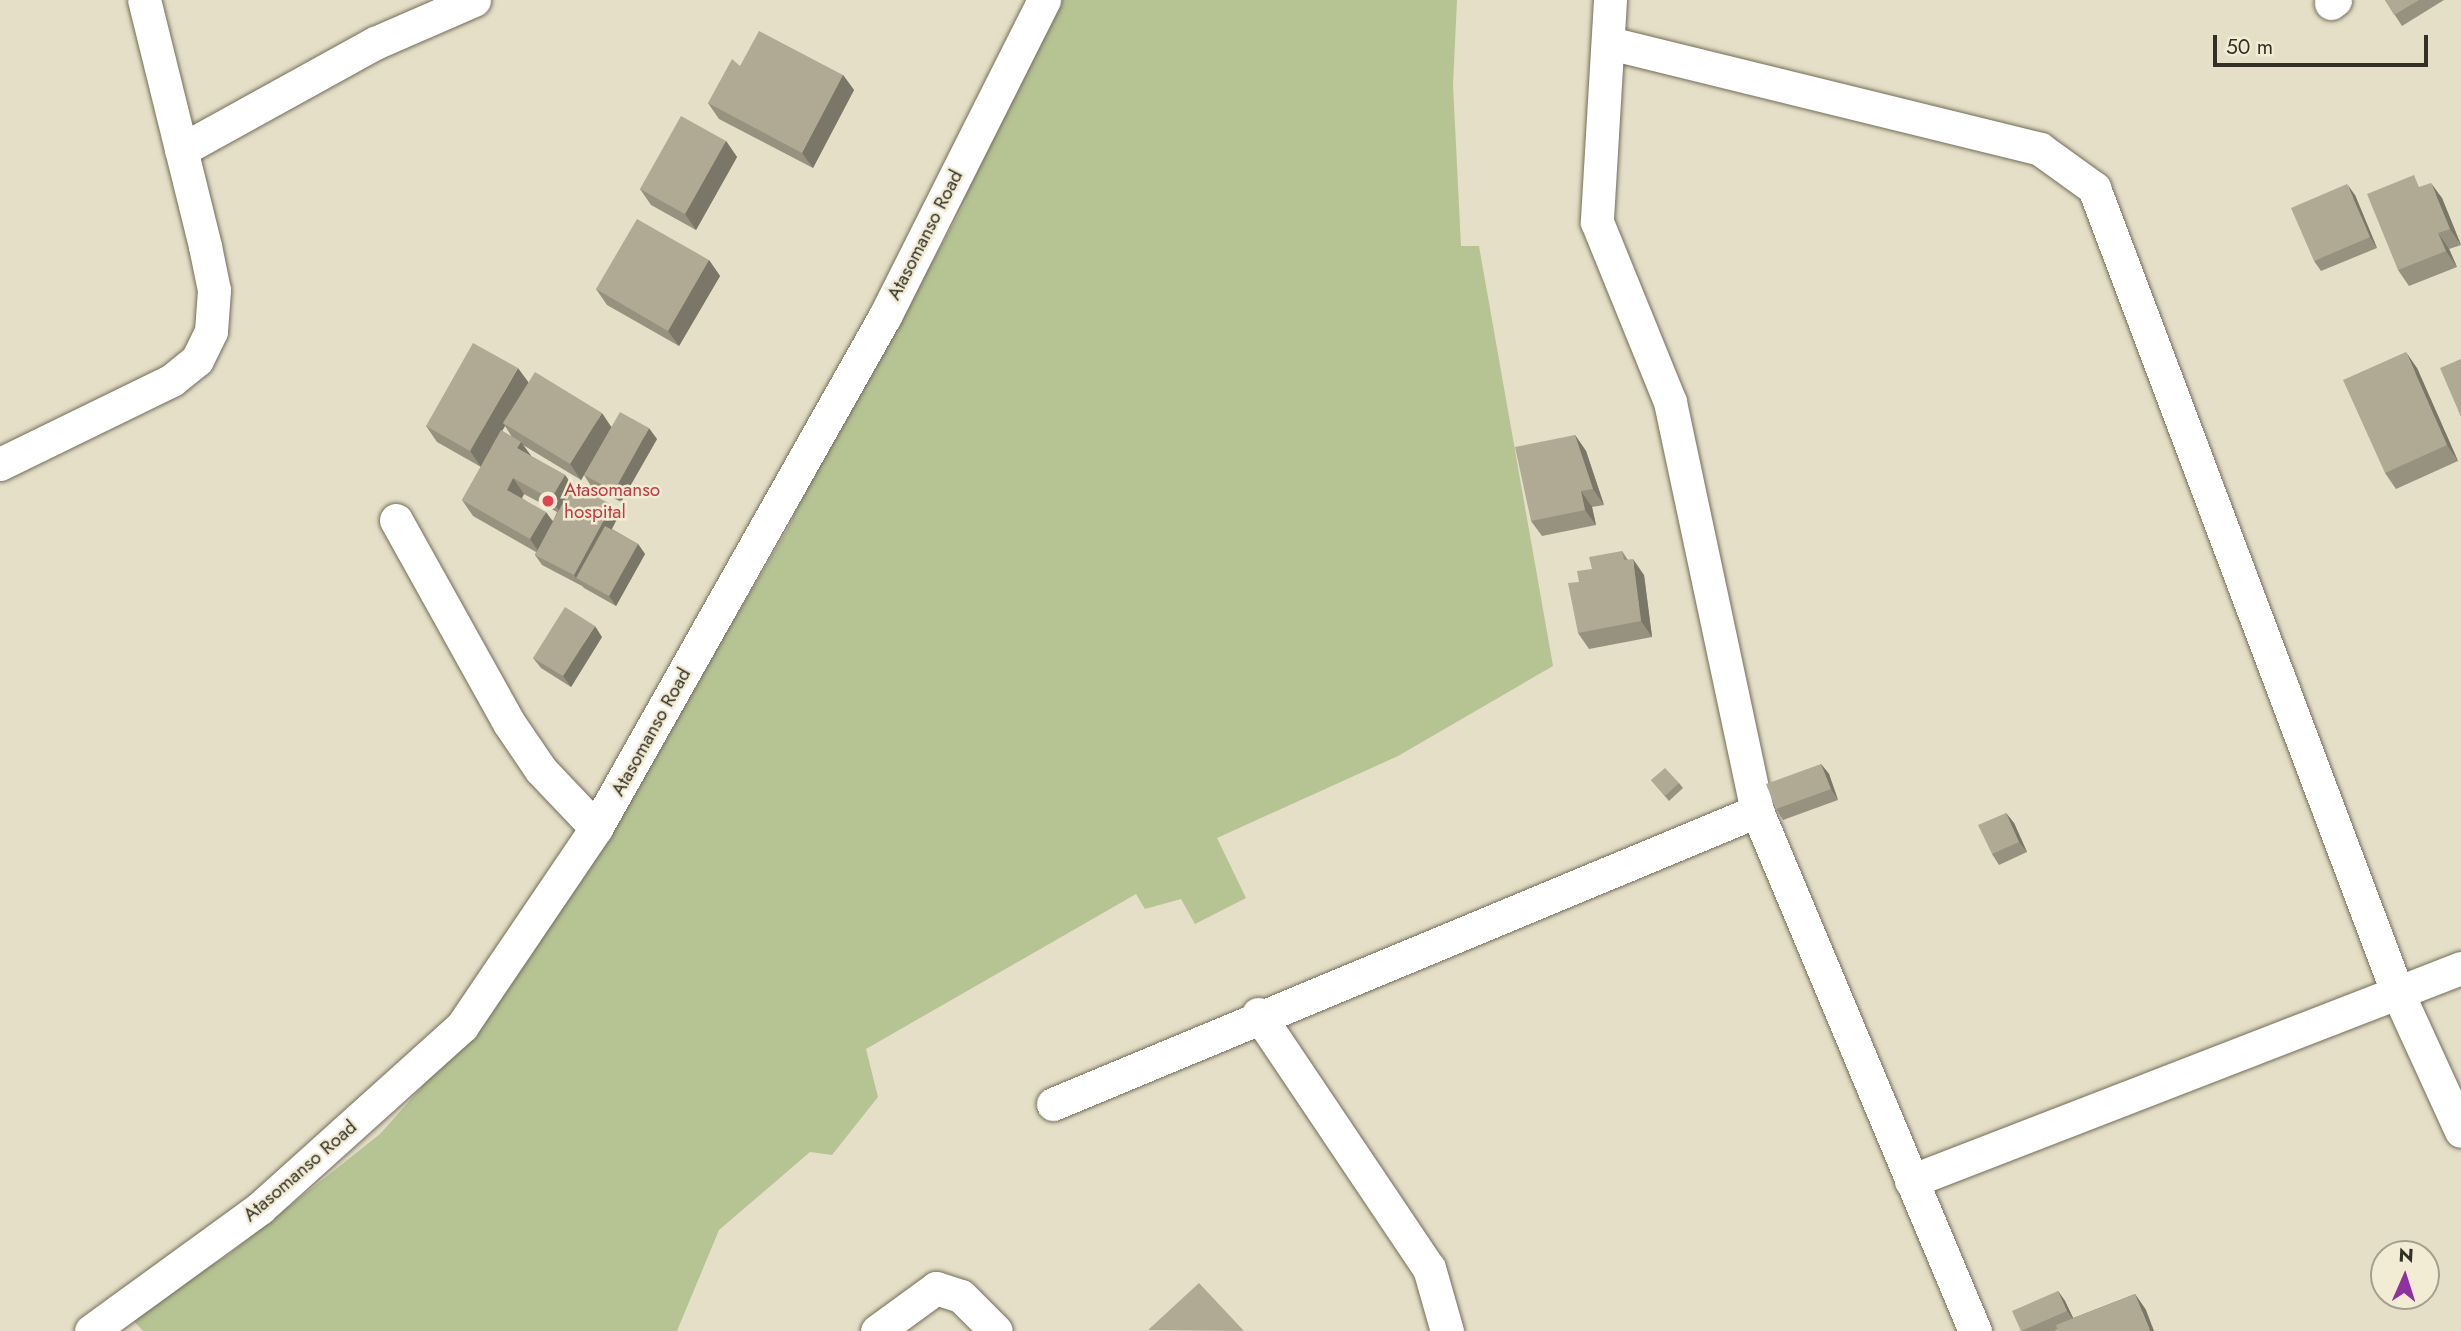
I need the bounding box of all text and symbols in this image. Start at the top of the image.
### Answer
scale bar [2216,21,2431,65]
text: 50 m [2226,32,2273,62]
street label: Atasomanso Road [882,166,968,304]
place label: Atasomanso hospital [564,479,660,523]
marker: Atasomanso hospital [538,491,558,511]
street label: Atasomanso Road [606,664,696,800]
street label: Atasomanso Road [239,1116,361,1226]
north arrow [2370,1240,2440,1310]
text: N [2398,1242,2414,1269]

